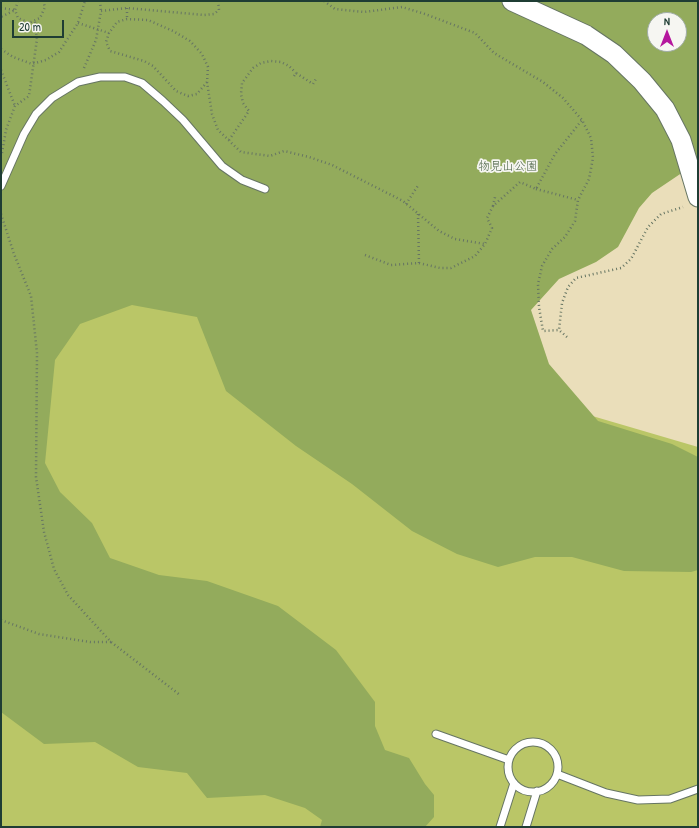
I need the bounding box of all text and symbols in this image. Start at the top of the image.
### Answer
scale bar [14,12,66,38]
north arrow [647,12,687,52]
text: N [664,14,670,28]
text: 20 m [19,18,41,35]
park label: 物見山公園 [478,160,538,174]

